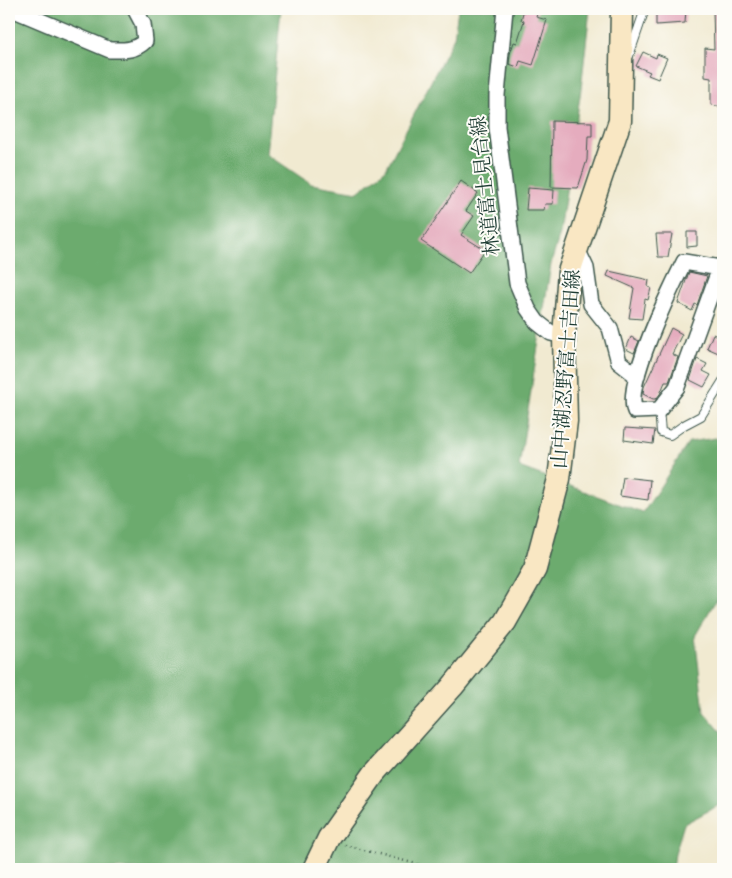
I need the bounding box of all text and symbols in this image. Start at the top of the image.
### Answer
street label: 林道富士見台線 [464,115,506,257]
street label: 山中湖忍野富士吉田線 [546,268,586,470]

